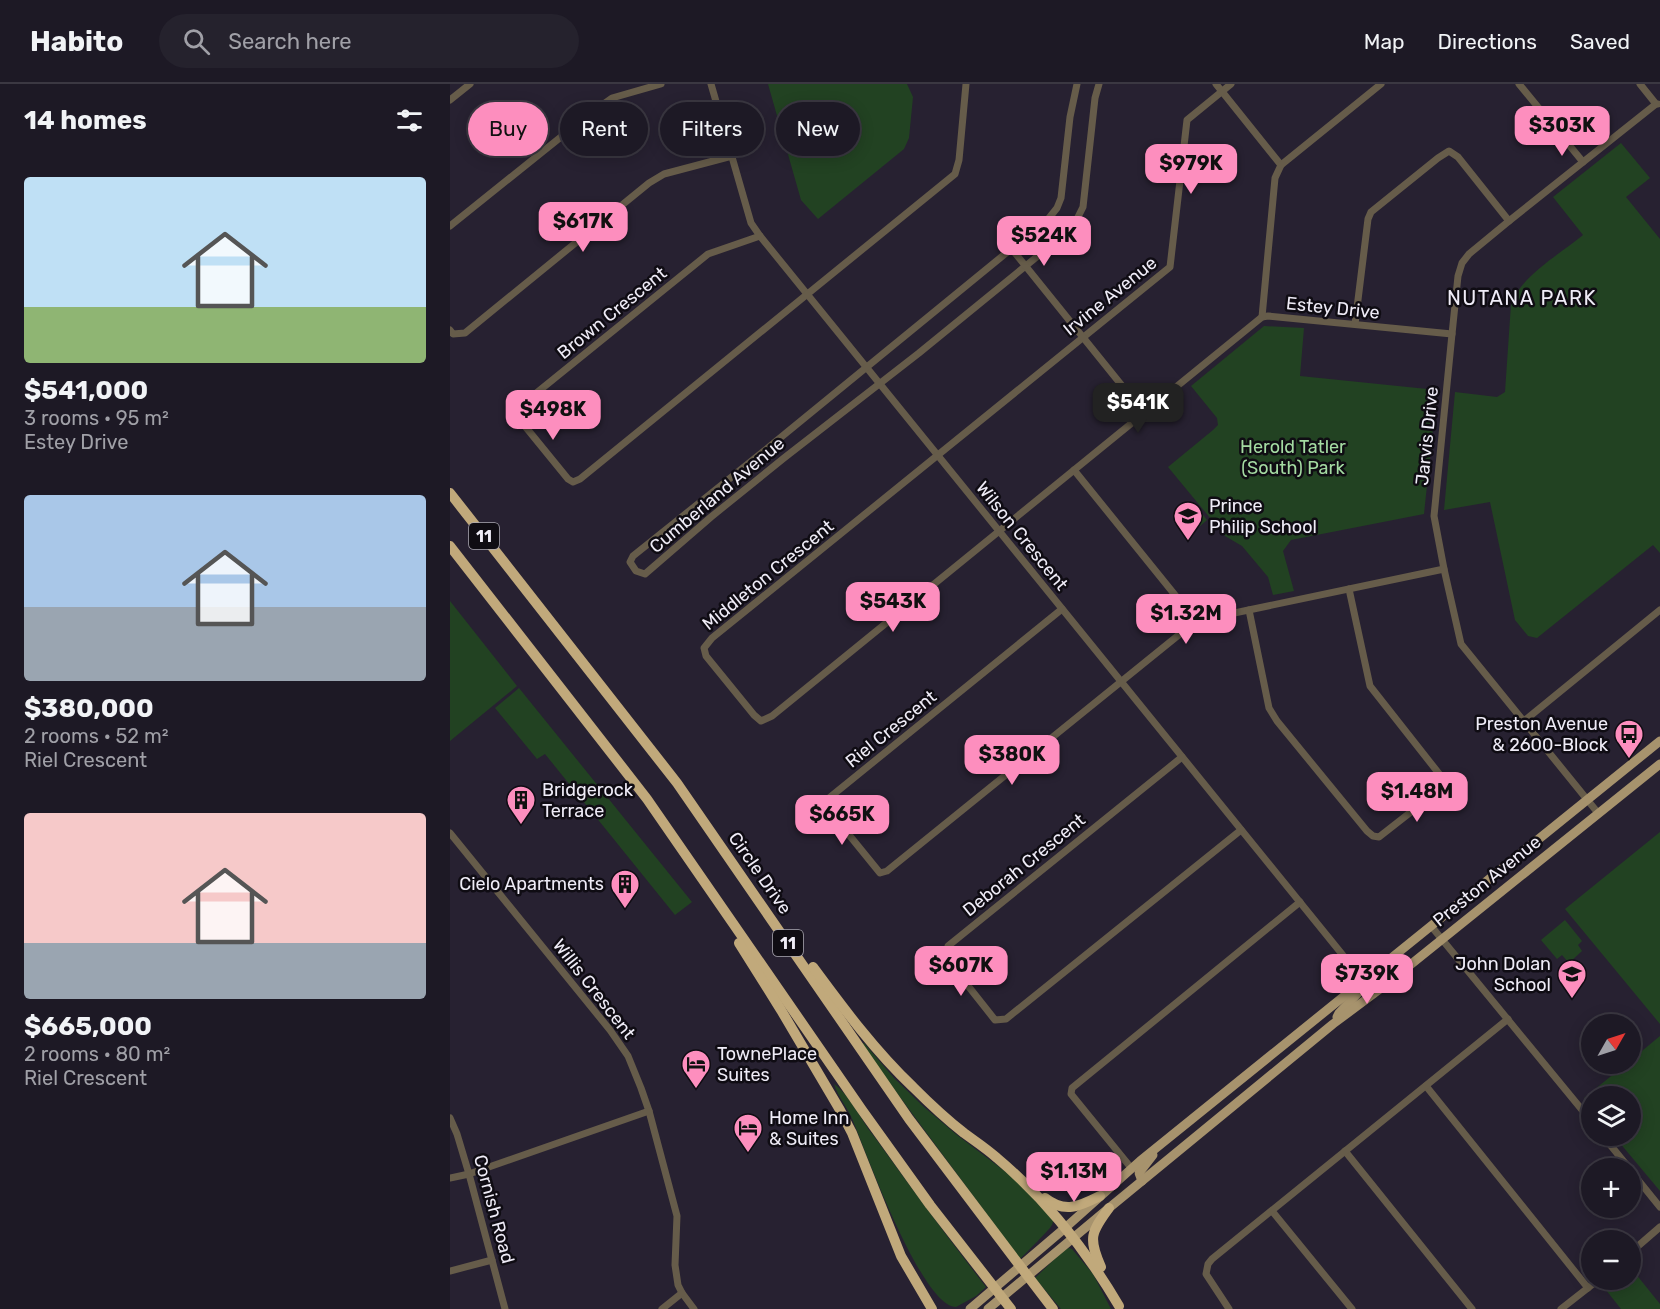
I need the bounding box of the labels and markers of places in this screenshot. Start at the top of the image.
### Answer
pin: $303K [1520,106,1604,157]
pin: $979K [1149,144,1233,195]
pin: $617K [541,202,625,253]
pin: $524K [1002,216,1086,267]
pin: $541K [1096,383,1180,434]
pin: $498K [511,390,595,441]
place label: Prince Philip School [1209,495,1317,538]
school or university icon: Prince Philip School [1172,500,1204,542]
pin: $543K [851,582,935,633]
pin: $1.32M [1137,594,1235,645]
place label: Preston Avenue & 2600-Block [1475,713,1609,756]
bus stop icon: Preston Avenue & 2600-Block [1613,718,1645,760]
pin: $380K [970,735,1054,786]
pin: $1.48M [1368,772,1466,823]
place label: Bridgerock Terrace [542,779,634,822]
building icon: Bridgerock Terrace [505,784,537,826]
pin: $665K [800,795,884,846]
building icon: Cielo Apartments [609,868,641,910]
place label: Cielo Apartments [459,873,604,895]
pin: $607K [919,946,1003,997]
place label: John Dolan School [1455,953,1551,996]
pin: $739K [1325,954,1409,1005]
school or university icon: John Dolan School [1556,958,1588,1000]
place label: TownePlace Suites [717,1043,817,1086]
hotel icon: TownePlace Suites [680,1048,712,1090]
place label: Home Inn & Suites [769,1107,849,1150]
hotel icon: Home Inn & Suites [732,1112,764,1154]
pin: $1.13M [1025,1152,1123,1203]

